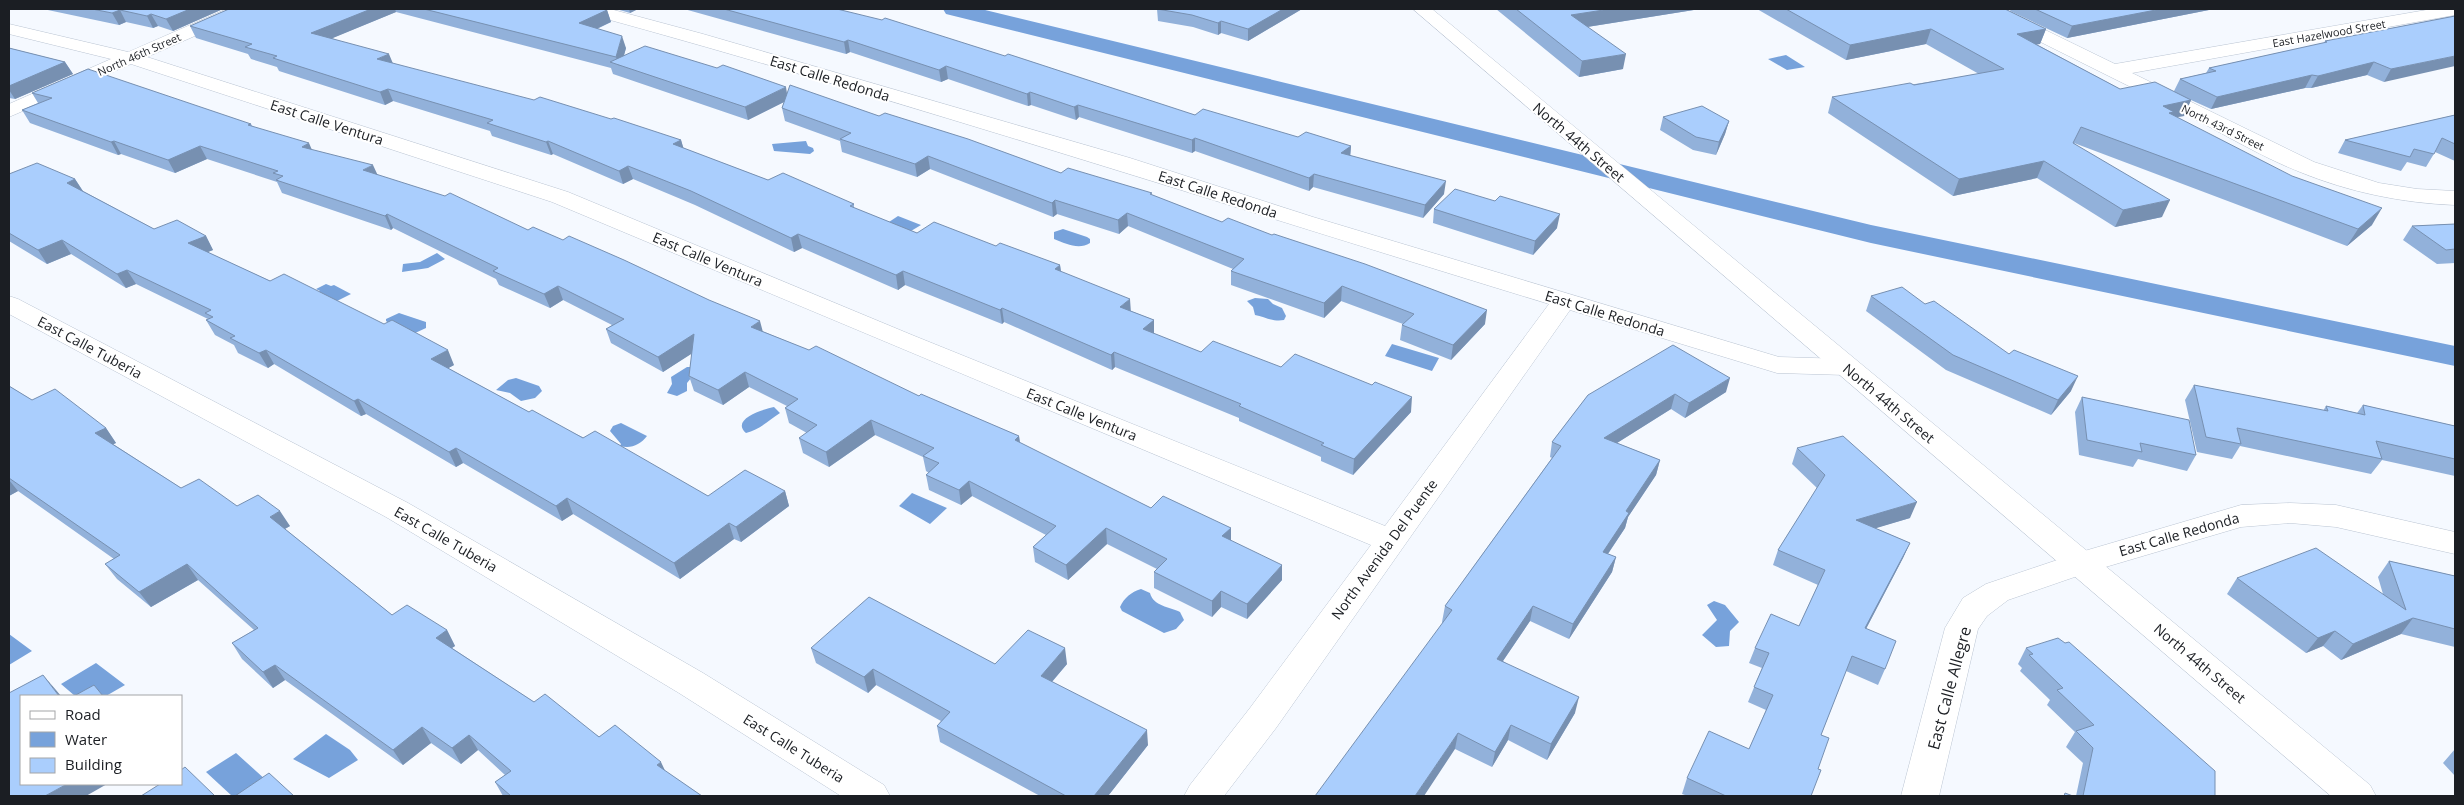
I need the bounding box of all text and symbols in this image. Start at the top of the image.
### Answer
street label: East Hazelwood Street [2271,16,2387,50]
street label: North 46th Street [95,29,183,79]
street label: East Calle Redonda [768,51,892,105]
street label: East Calle Ventura [268,95,386,149]
street label: North 44th Street [1529,98,1629,186]
street label: North 43rd Street [2179,100,2267,154]
street label: East Calle Redonda [1156,166,1280,222]
street label: East Calle Ventura [650,227,766,291]
street label: East Calle Redonda [1543,286,1667,340]
street label: East Calle Tuberia [34,311,146,383]
street label: North 44th Street [1839,359,1939,447]
street label: East Calle Ventura [1024,383,1140,445]
street label: North Avenida Del Puente [1327,475,1441,623]
street label: East Calle Tuberia [391,502,501,576]
street label: East Calle Redonda [2117,508,2241,560]
street label: North 44th Street [2150,619,2250,707]
street label: East Calle Allegre [1922,624,1976,752]
legend [20,695,182,785]
text: Road [65,704,101,724]
street label: East Calle Tuberia [740,709,848,787]
text: Water [65,729,107,749]
text: Building [65,754,122,774]

